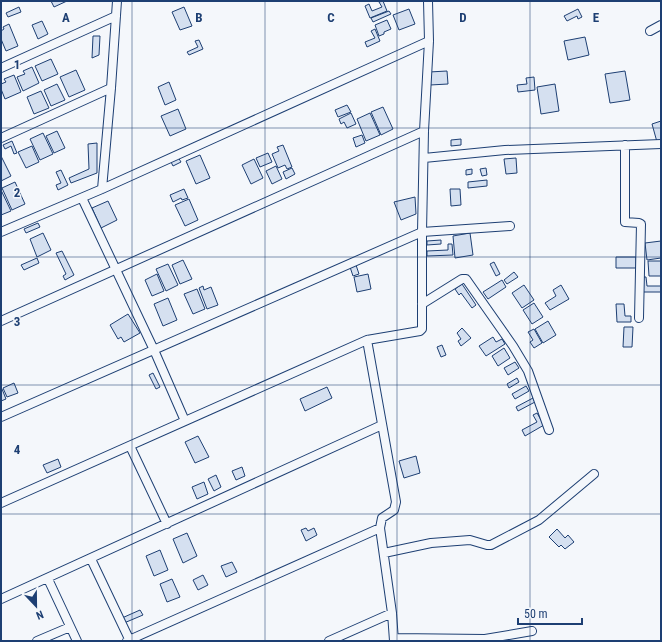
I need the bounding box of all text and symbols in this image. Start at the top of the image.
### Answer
text: A [62,10,70,25]
text: B [195,10,203,25]
text: C [327,10,335,25]
text: D [459,10,467,25]
text: E [593,10,600,25]
text: 1 [14,57,20,72]
text: 2 [14,185,21,200]
text: 3 [14,314,20,329]
text: 4 [14,442,21,457]
north arrow [16,586,56,626]
scale bar [518,600,582,626]
text: 50 m [524,607,548,621]
text: N [34,608,45,622]

